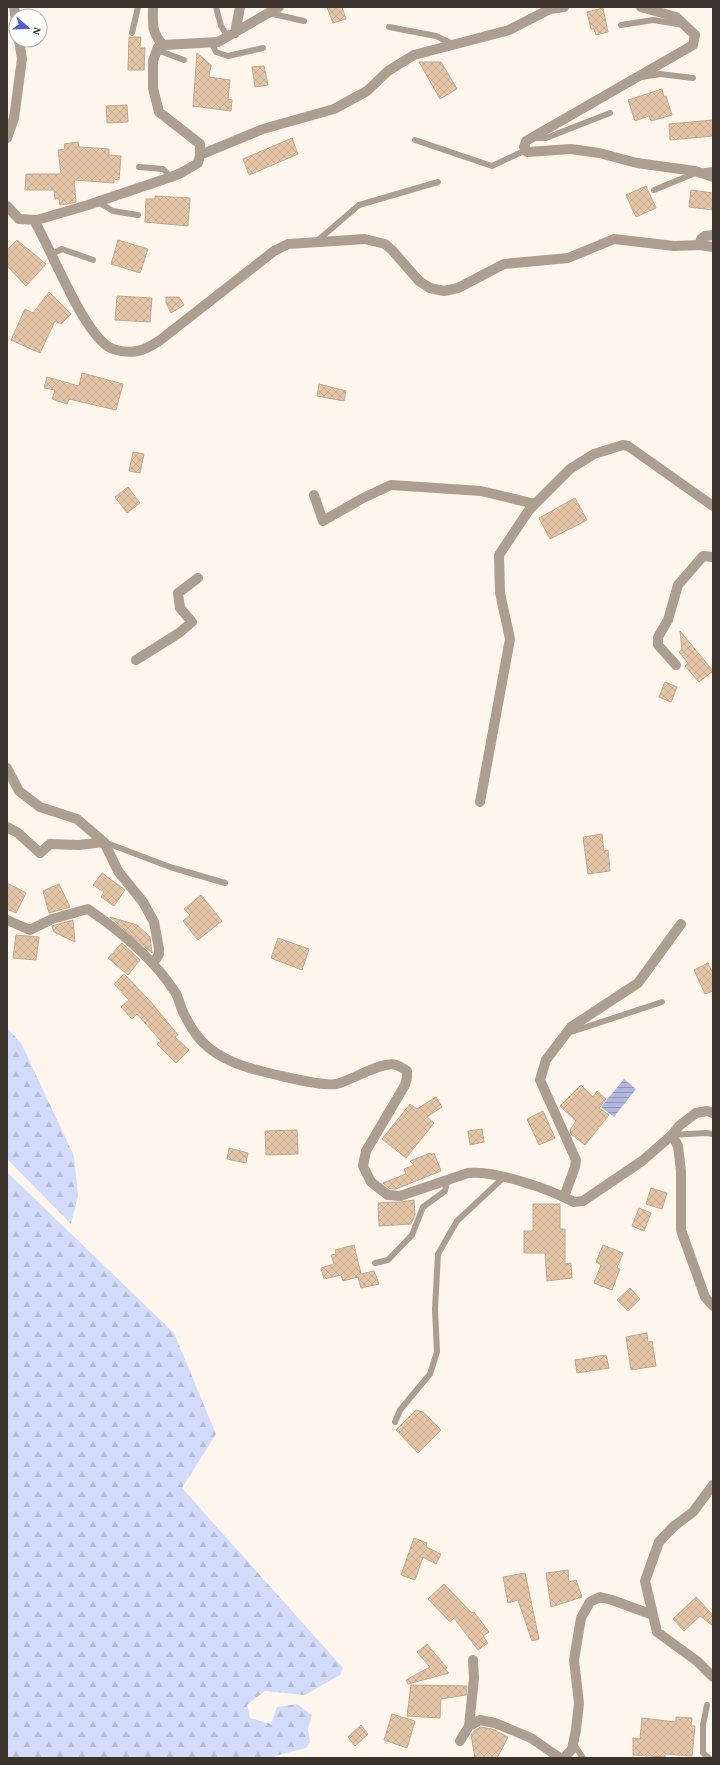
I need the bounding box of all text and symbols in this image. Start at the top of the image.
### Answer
north arrow [8,8,48,48]
text: N [30,26,44,37]

